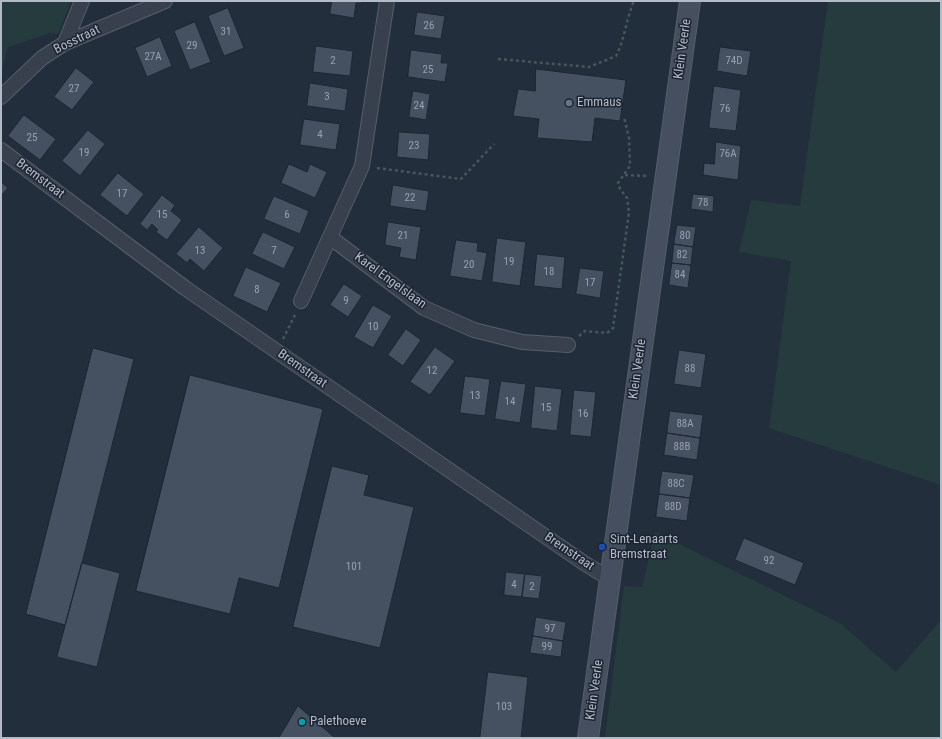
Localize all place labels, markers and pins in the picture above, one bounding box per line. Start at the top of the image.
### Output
place label: Emmaus [577,95,621,111]
marker: Emmaus [564,98,574,108]
place label: Sint-Lenaarts Bremstraat [610,532,678,563]
marker: Sint-Lenaarts Bremstraat [597,542,607,552]
place label: Palethoeve [310,714,367,730]
marker: Palethoeve [297,717,307,727]

